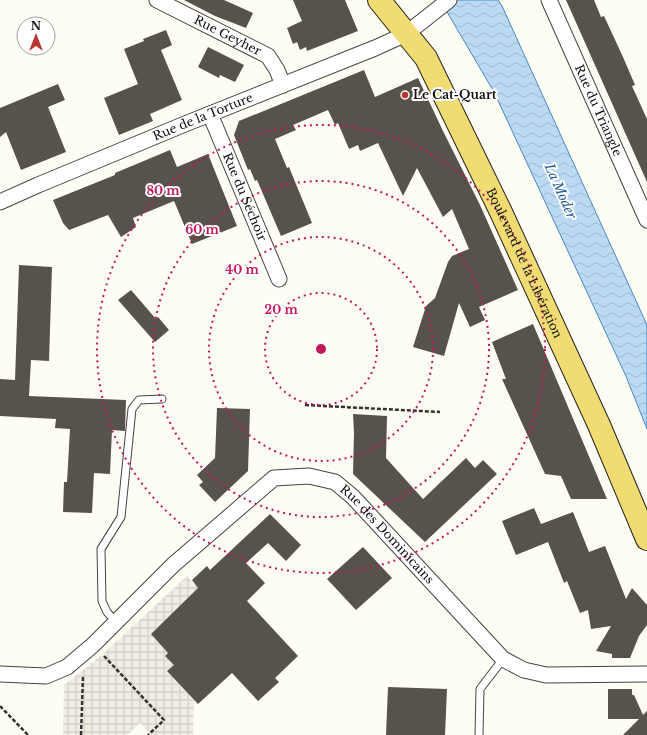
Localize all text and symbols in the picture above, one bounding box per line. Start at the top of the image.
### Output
street label: Rue Geyher [192,12,264,59]
north arrow [16,16,56,56]
text: N [31,19,42,33]
street label: Rue du Triangle [572,62,626,159]
place label: Le Cat-Quart [413,87,497,102]
street label: Rue de la Torture [150,90,255,144]
marker: Le Cat-Quart [400,90,410,100]
street label: Rue du Séchoir [220,150,270,244]
water label: La Moder [540,160,581,223]
text: 80 m [146,183,180,198]
street label: Boulevard de la Libération [483,185,566,340]
text: 60 m [185,222,220,237]
text: 40 m [225,262,259,277]
text: 20 m [264,302,298,317]
centre of rings [314,342,328,356]
street label: Rue des Dominicains [337,481,437,587]

